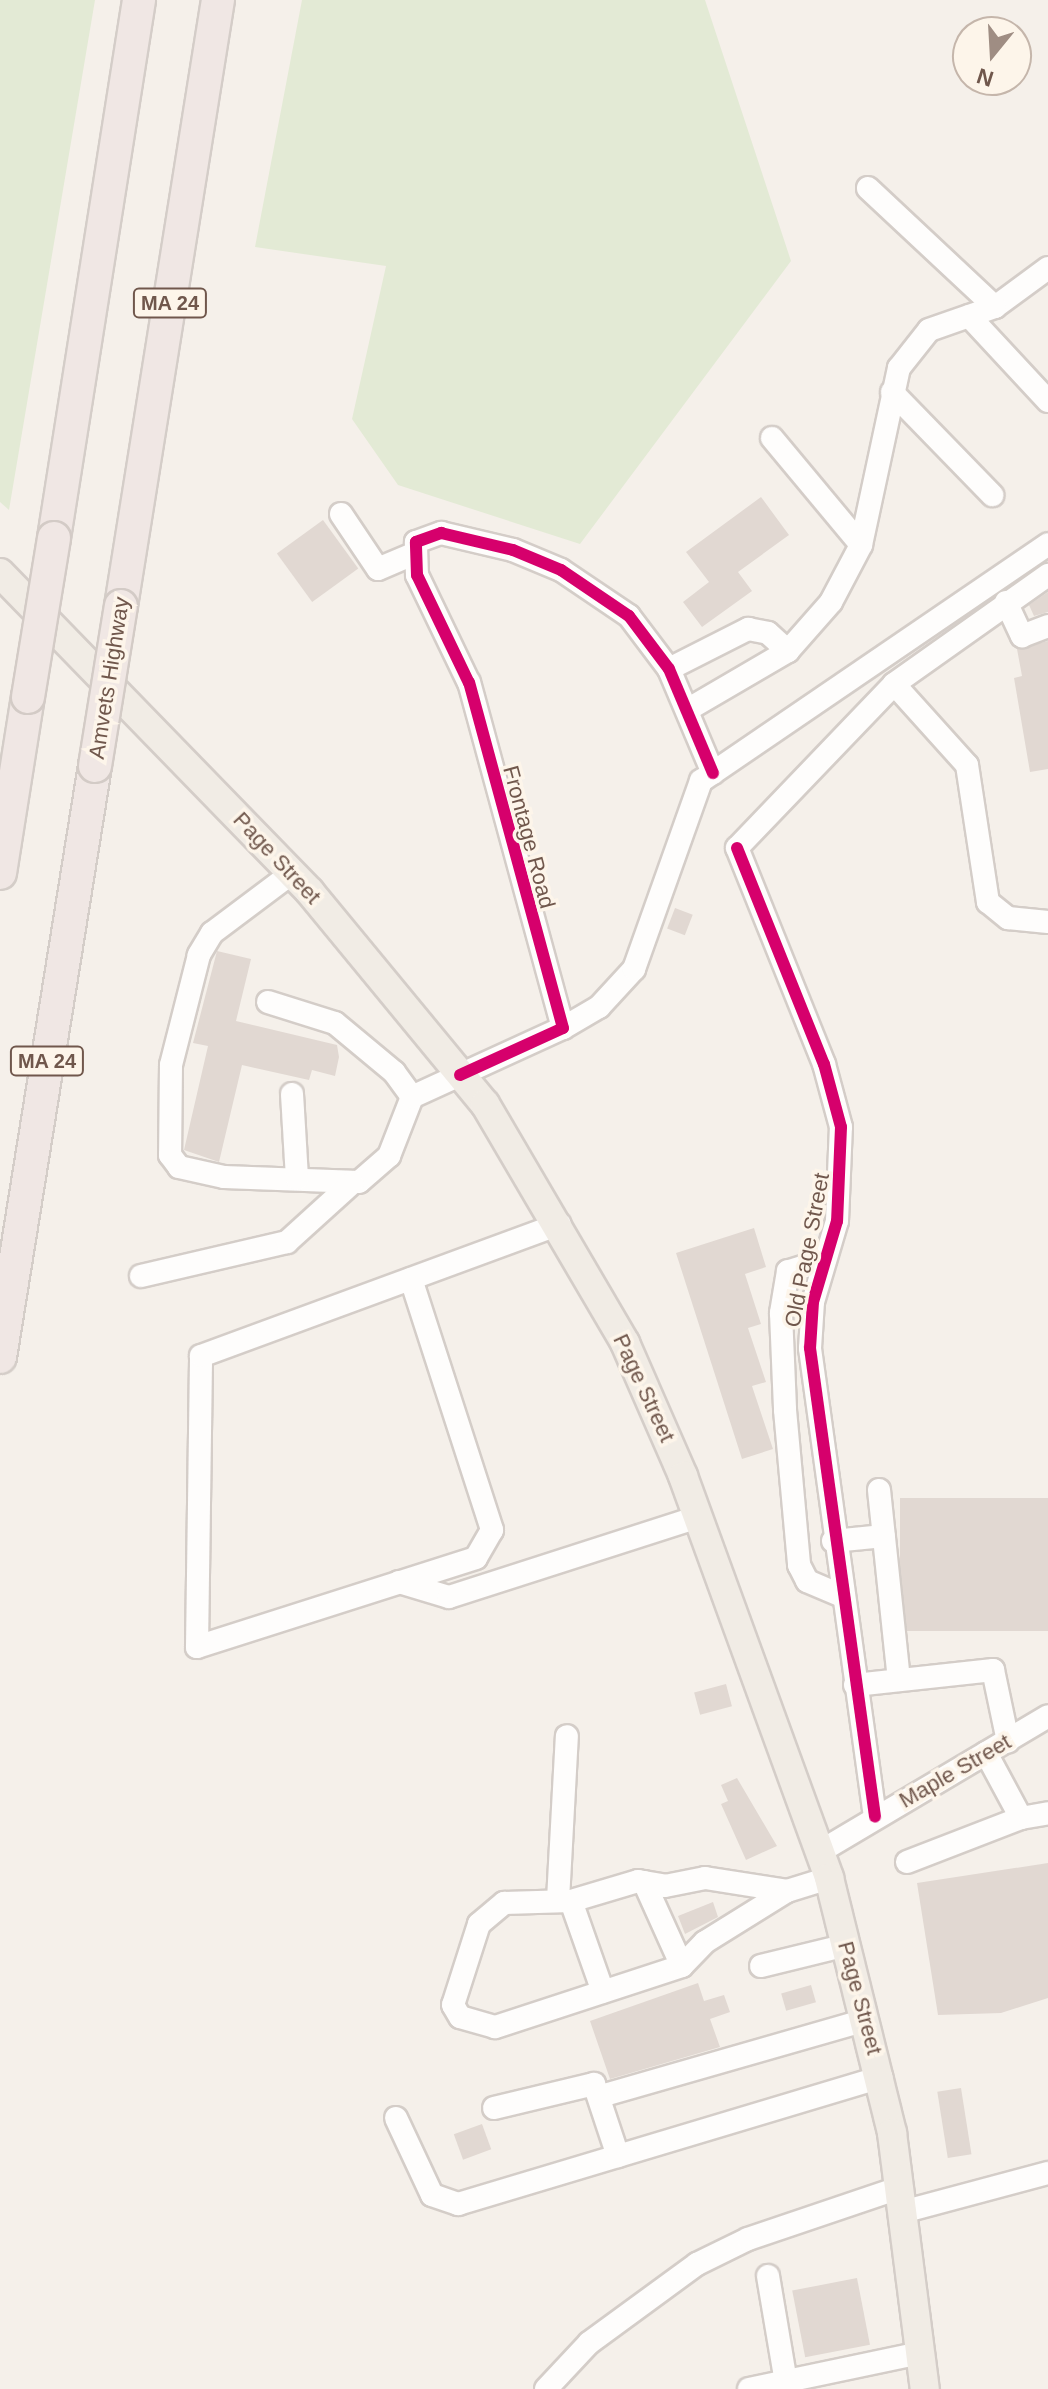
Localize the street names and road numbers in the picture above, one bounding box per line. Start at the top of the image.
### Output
road number: MA 24 [132,287,208,319]
street label: Amvets Highway [83,595,135,761]
street label: Frontage Road [497,763,561,911]
street label: Page Street [228,807,326,909]
road number: MA 24 [9,1045,85,1077]
street label: Old Page Street [779,1171,835,1329]
street label: Page Street [607,1330,681,1446]
street label: Maple Street [894,1728,1016,1814]
street label: Page Street [832,1938,888,2058]

